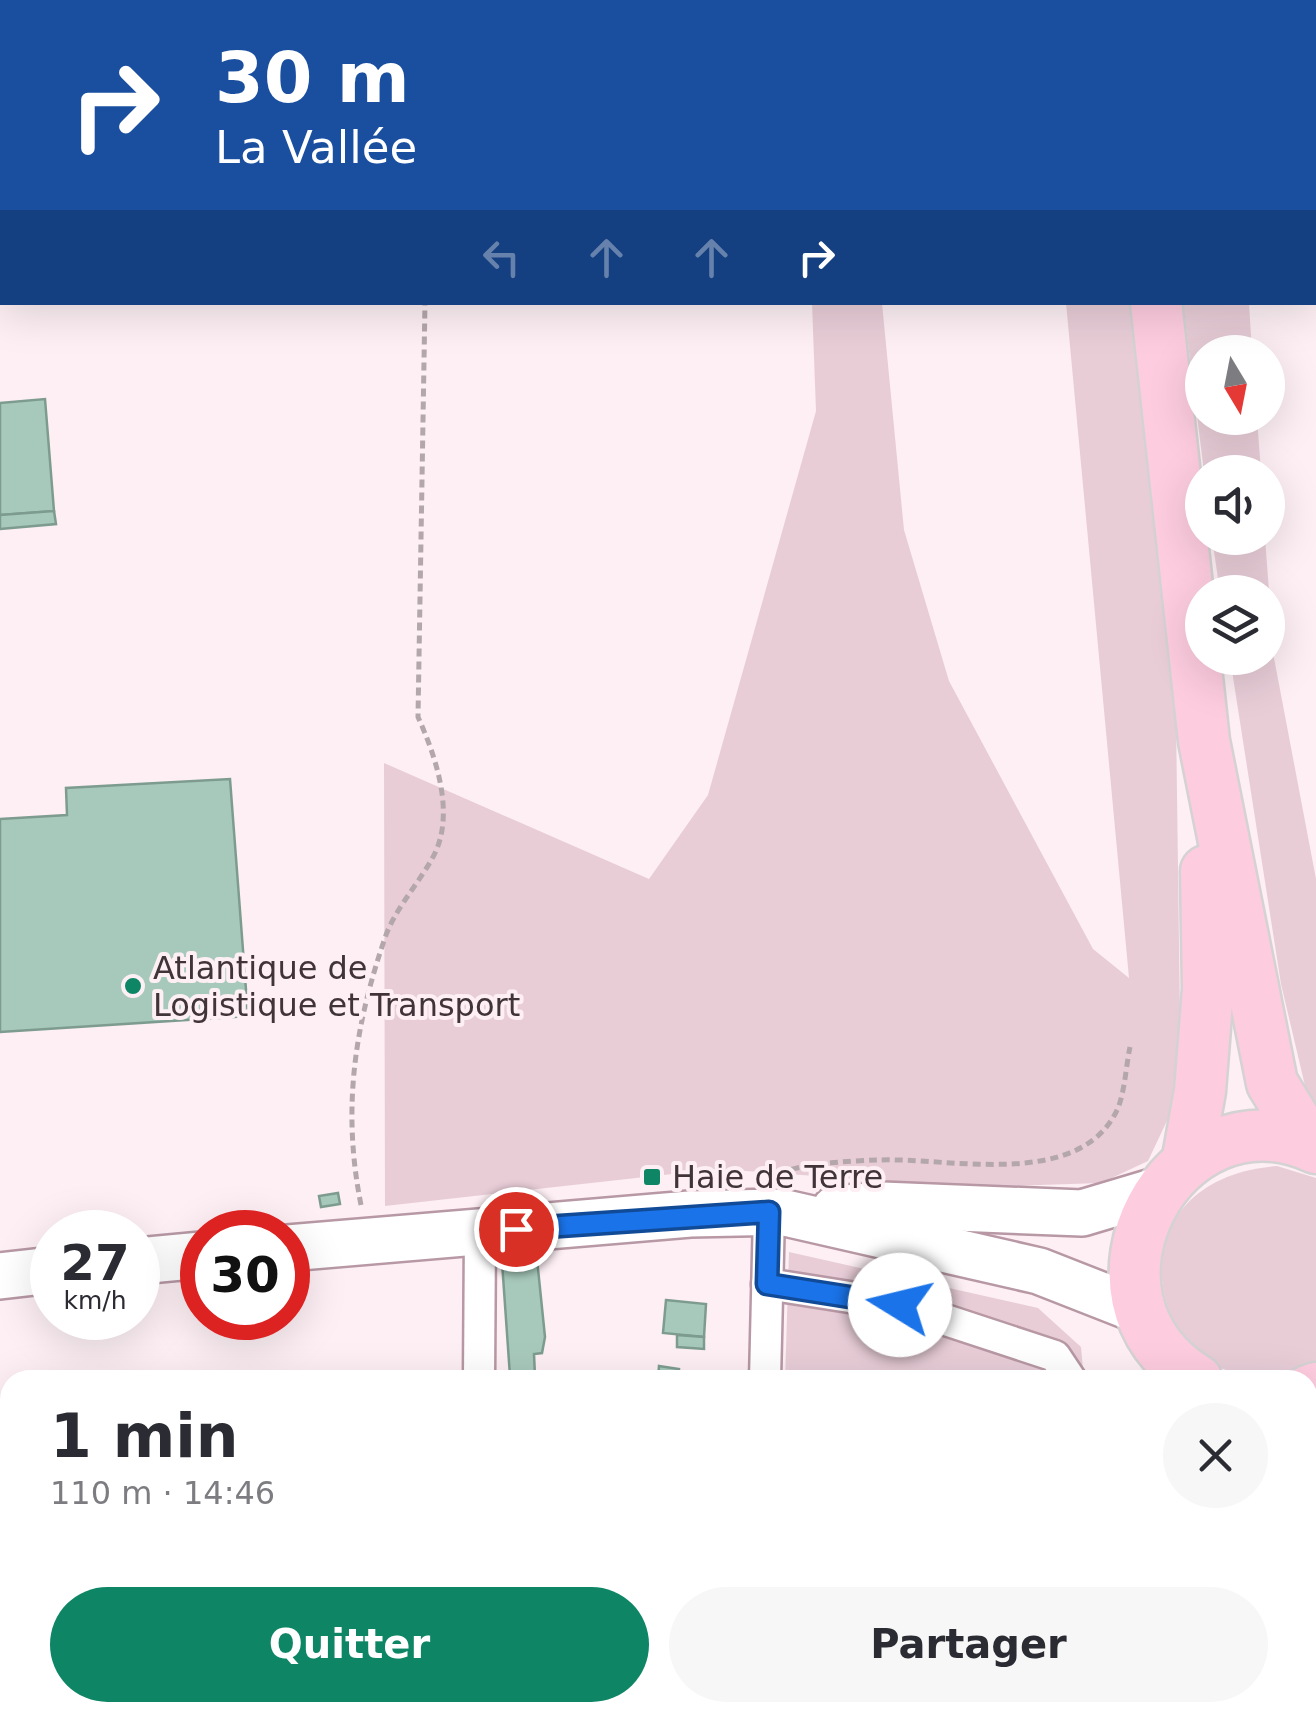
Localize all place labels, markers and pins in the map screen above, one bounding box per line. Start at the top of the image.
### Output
place label: Atlantique de Logistique et Transport [153,949,520,1024]
marker: Atlantique de Logistique et Transport [122,975,144,997]
place label: Haie de Terre [672,1158,883,1196]
marker: Haie de Terre [641,1166,663,1188]
pin [474,1187,559,1272]

